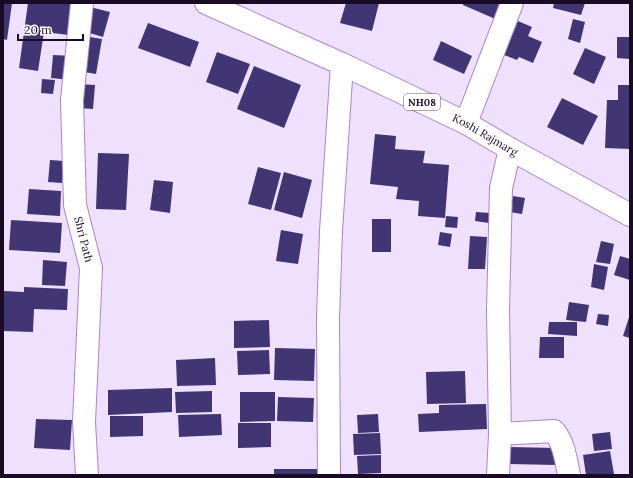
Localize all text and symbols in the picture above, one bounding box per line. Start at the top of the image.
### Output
scale bar [18,16,83,42]
text: 20 m [24,22,52,37]
road number: NH08 [404,94,440,110]
street label: Koshi Rajmarg [450,111,521,160]
street label: Shri Path [71,215,96,264]

